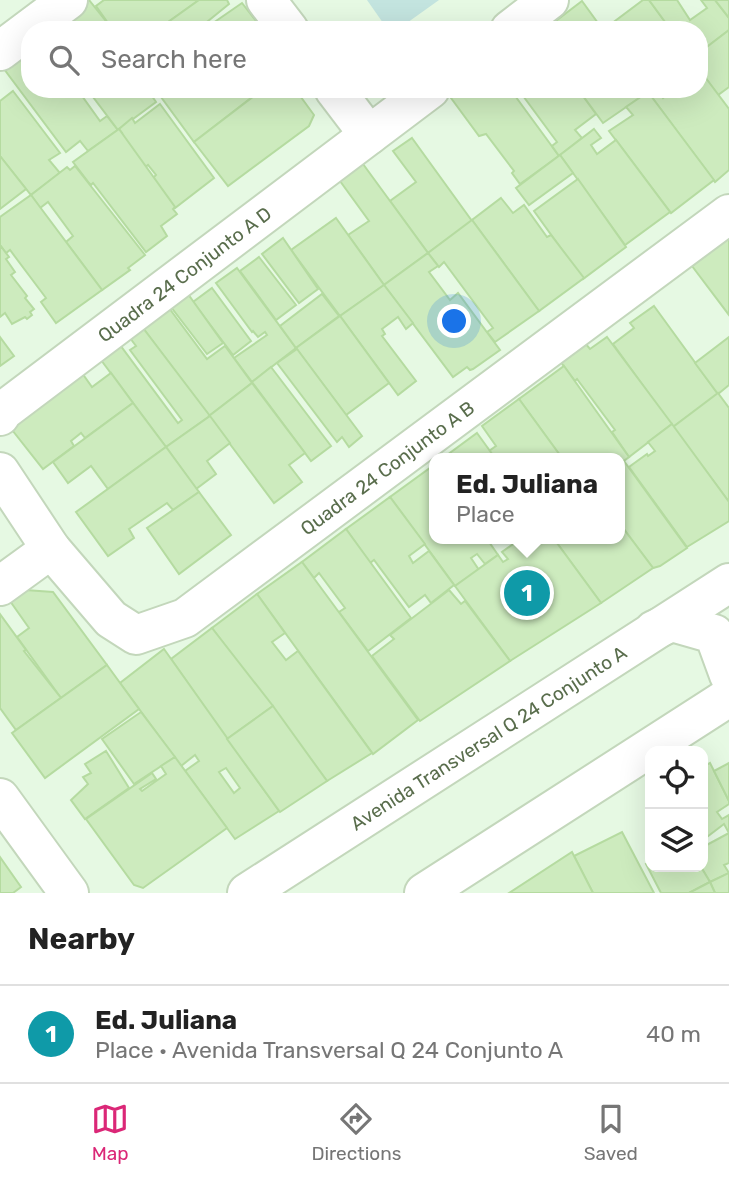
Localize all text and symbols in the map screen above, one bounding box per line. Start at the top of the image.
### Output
search box [21,21,708,98]
icon: search [45,41,83,79]
text: Search here [101,44,247,75]
street label: Quadra 24 Conjunto A D [94,202,276,347]
your location [437,304,471,338]
street label: Quadra 24 Conjunto A B [296,396,479,540]
popup [429,453,625,544]
text: Ed. Juliana [456,469,598,500]
text: Place [456,500,515,528]
pin: 1 [504,567,550,619]
street label: Avenida Transversal Q 24 Conjunto A [346,641,631,835]
map controls [645,746,708,872]
button: locate [645,746,708,809]
button: layers [645,809,708,872]
text: Nearby [28,921,135,957]
text: Ed. Juliana [95,1005,237,1036]
text: 1 [45,1020,57,1048]
text: 40 m [646,1020,701,1048]
text: Place · Avenida Transversal Q 24 Conjunto A [95,1036,563,1064]
tab: Map [91,1100,129,1165]
tab: Directions [311,1100,401,1165]
tab: Saved [584,1100,638,1165]

